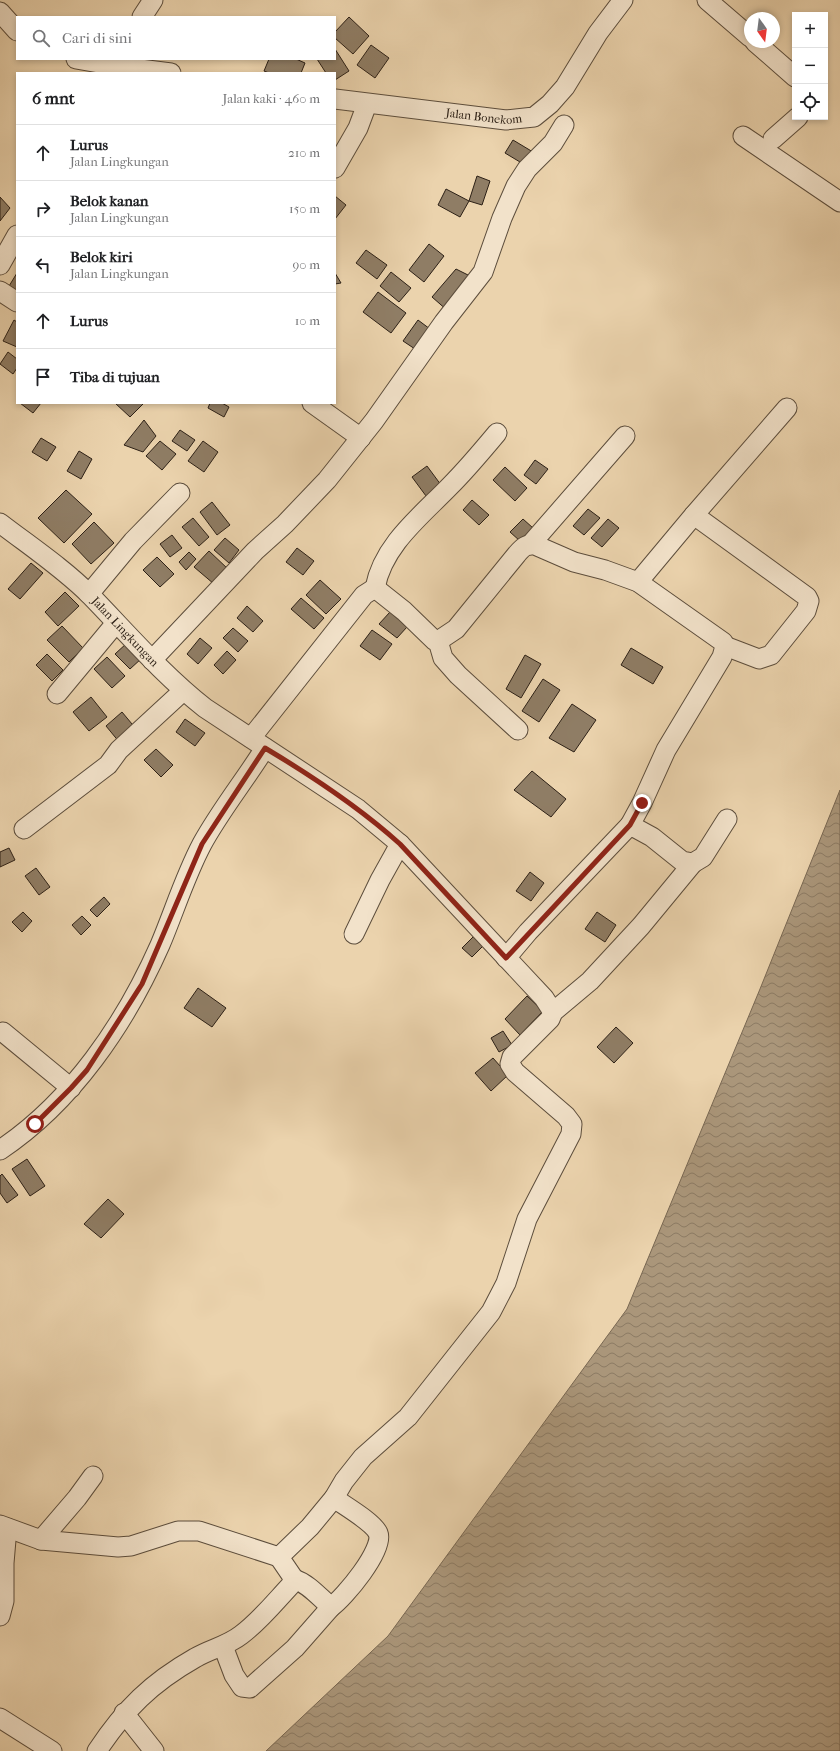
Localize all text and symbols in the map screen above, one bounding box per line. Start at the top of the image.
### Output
north arrow [744,12,780,48]
map controls [792,12,828,120]
button: + [792,12,828,48]
search box [16,16,336,60]
icon: search [30,27,52,49]
text: Cari di sini [62,29,132,47]
button: − [792,48,828,84]
button: locate [792,84,828,120]
text: 6 mnt [32,88,75,108]
text: Jalan kaki · 460 m [223,91,320,106]
street label: Jalan Bonekom [444,106,523,127]
text: Lurus [70,136,108,154]
icon: ahead [32,142,54,164]
text: 210 m [288,145,320,160]
text: Jalan Lingkungan [70,154,169,169]
text: Belok kanan [70,192,149,210]
icon: right [32,198,54,220]
text: 150 m [289,201,320,216]
text: Jalan Lingkungan [70,210,169,225]
text: Belok kiri [70,248,133,266]
icon: left [32,254,54,276]
text: 90 m [292,257,320,272]
text: Jalan Lingkungan [70,266,169,281]
icon: ahead [32,310,54,332]
text: Lurus [70,312,108,330]
text: 10 m [295,313,320,328]
icon: arrive [32,366,54,388]
text: Tiba di tujuan [70,368,160,386]
street label: Jalan Lingkungan [88,593,162,669]
route end [633,794,651,812]
route start [26,1115,44,1133]

